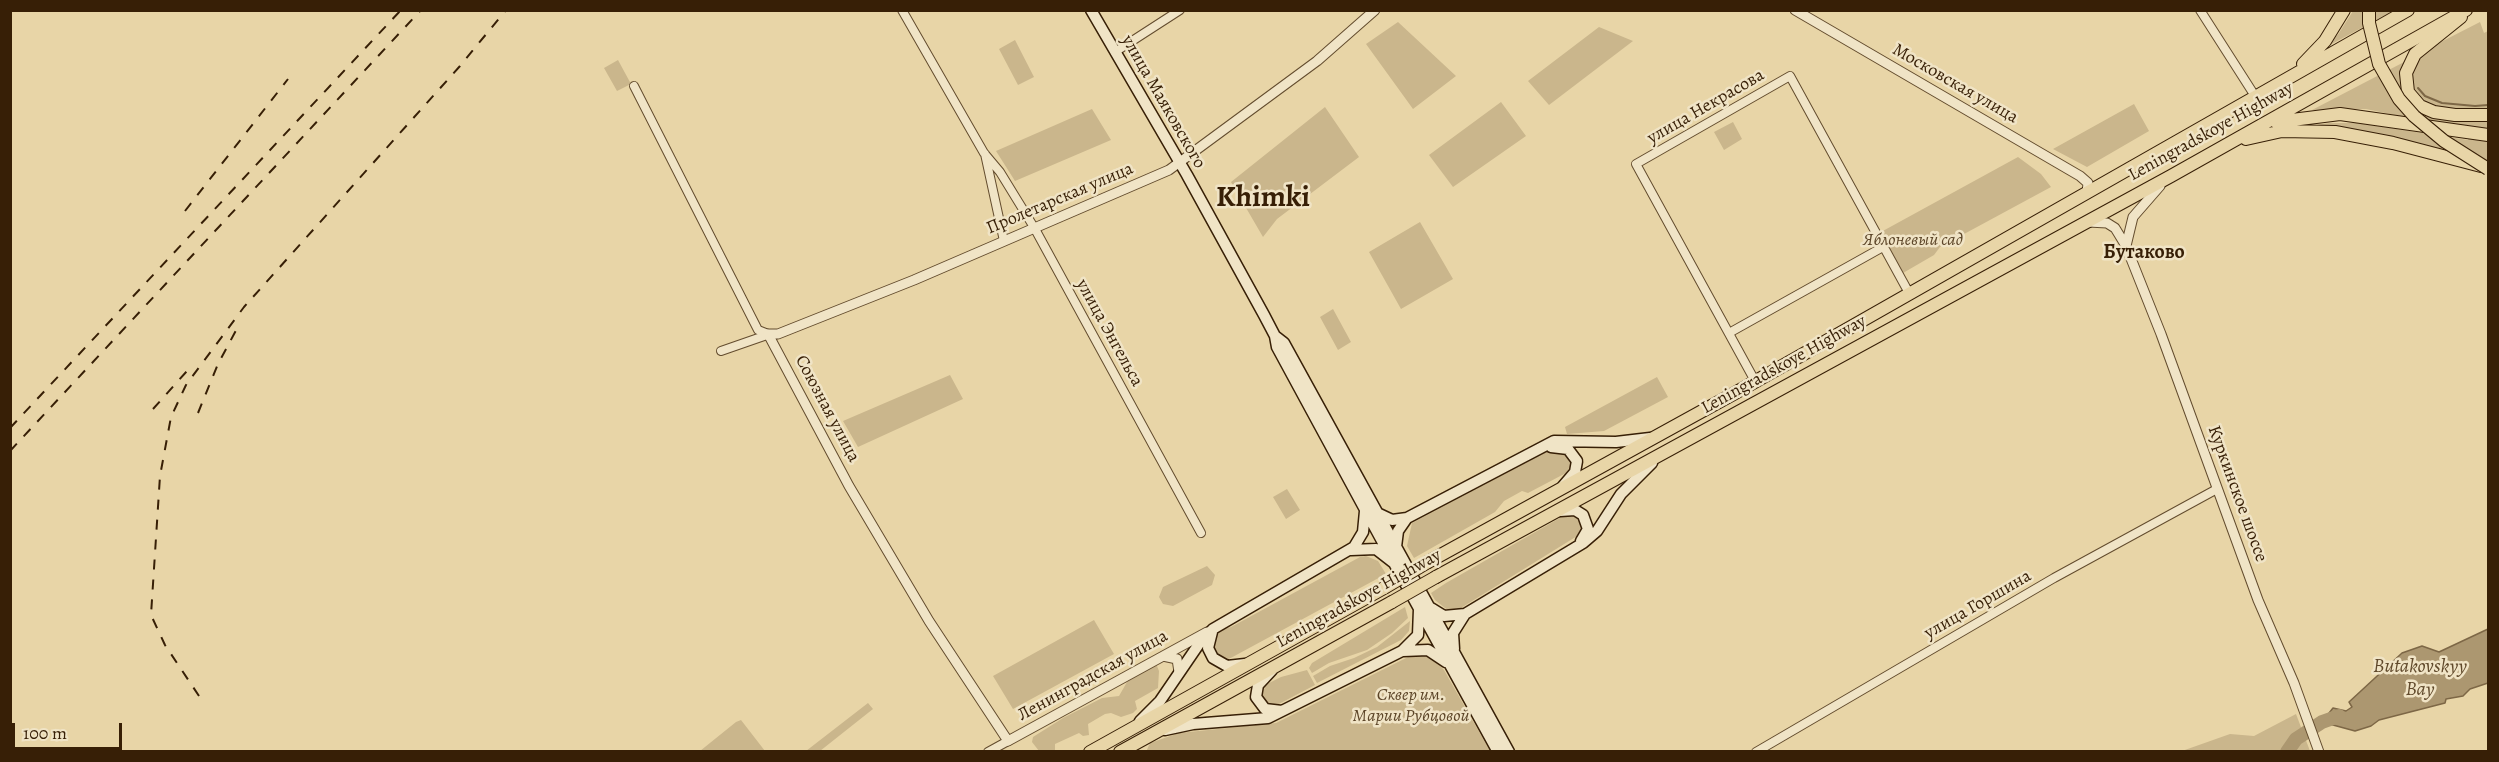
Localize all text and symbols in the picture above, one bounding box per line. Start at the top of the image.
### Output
street label: улица Маяковского [1116,31,1210,173]
street label: Московская улица [1888,39,2022,129]
street label: улица Некрасова [1644,65,1768,149]
street label: Leningradskoye Highway [2125,78,2297,186]
street label: Пролетарская улица [983,158,1137,240]
district label: Khimki [1216,181,1310,217]
park label: Яблоневый сад [1863,230,1963,252]
district label: Бутаково [2103,241,2185,265]
street label: улица Энгельса [1071,275,1147,391]
street label: Leningradskoye Highway [1698,311,1870,419]
street label: Союзная улица [790,352,864,466]
street label: Куркинское шоссе [2202,423,2272,565]
street label: Leningradskoye Highway [1273,545,1445,653]
street label: улица Горшина [1921,566,2035,644]
street label: Ленинградская улица [1014,626,1172,726]
water label: Butakovskyy Bay [2373,655,2467,702]
park label: Сквер им. Марии Рубцовой [1353,685,1469,728]
scale bar [15,711,124,749]
text: 100 m [23,721,67,745]

